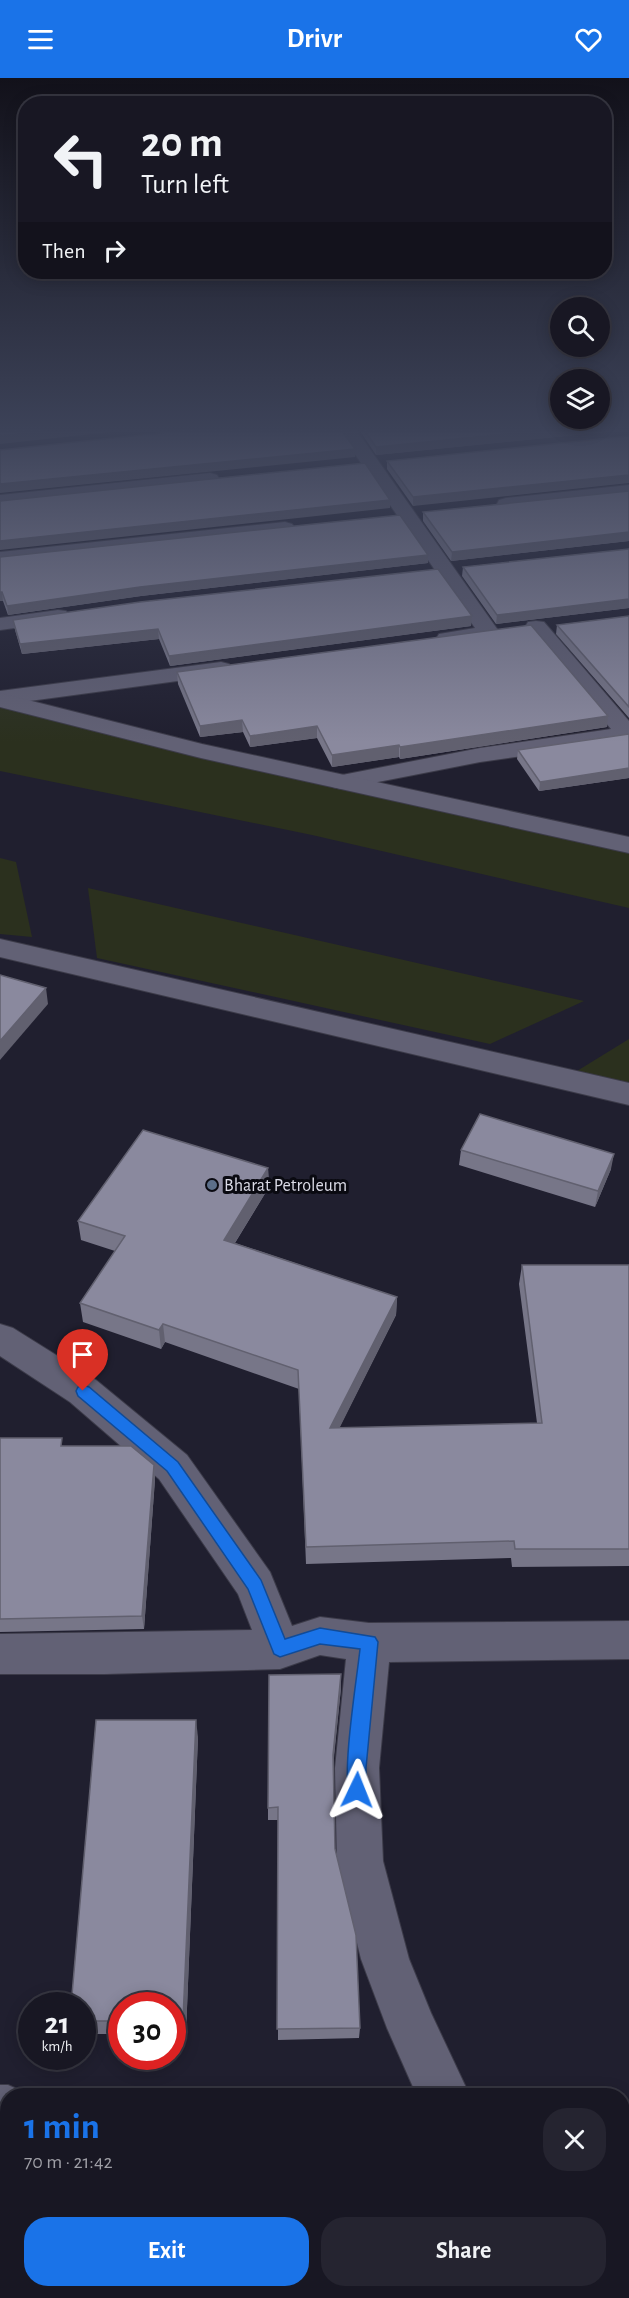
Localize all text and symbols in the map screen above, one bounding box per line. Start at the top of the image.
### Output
icon: menu [24,23,57,56]
icon: heart [572,23,605,56]
text: Drivr [287,25,342,52]
icon: left [42,120,120,198]
text: 20 m [141,122,223,164]
text: Turn left [141,171,229,198]
icon: right [98,234,131,267]
text: Then [42,240,86,262]
map controls [550,297,610,429]
button: search [550,297,610,357]
button: layers [550,369,610,429]
place label: Bharat Petroleum [224,1177,347,1195]
marker: Bharat Petroleum [205,1178,219,1192]
pin [57,1329,108,1391]
icon: arrive [66,1338,99,1371]
position arrow [325,1758,389,1822]
speed limit sign: 30 [108,1992,186,2070]
text: 21 [45,2009,69,2039]
text: km/h [42,2039,72,2054]
button: close [543,2108,606,2171]
text: 1 min [24,2109,100,2145]
text: 70 m · 21:42 [24,2152,113,2172]
button: Exit [24,2217,309,2286]
button: Share [321,2217,606,2286]

